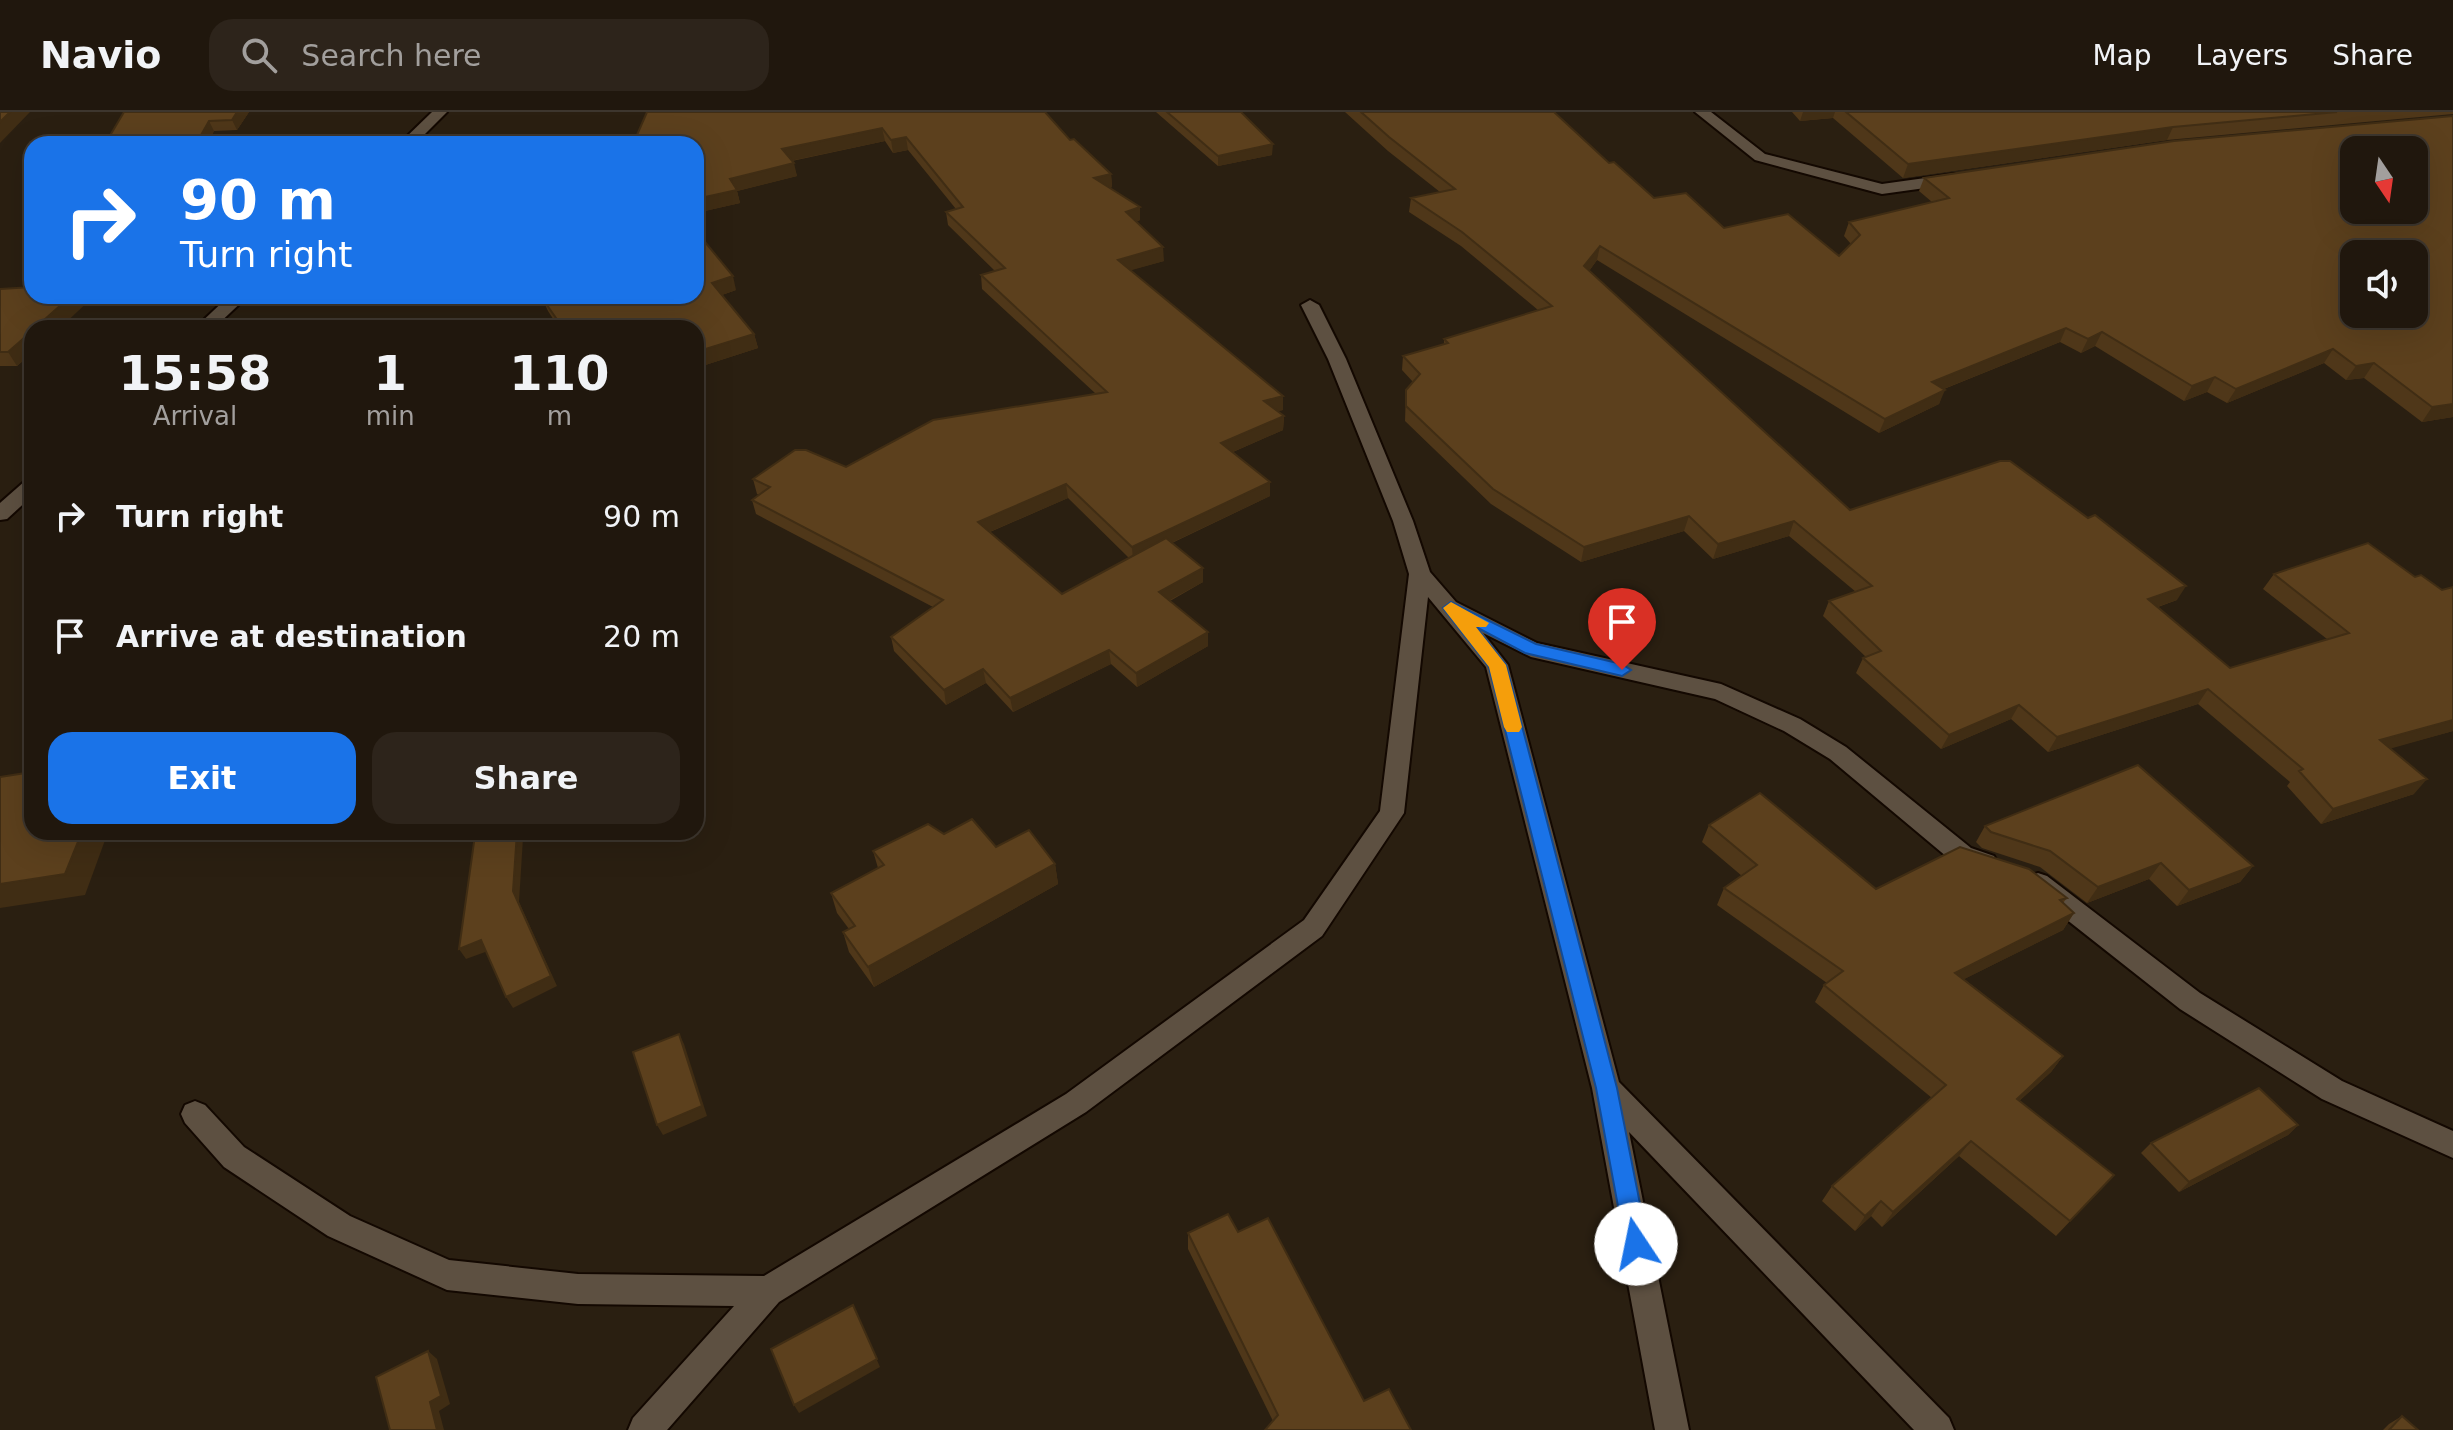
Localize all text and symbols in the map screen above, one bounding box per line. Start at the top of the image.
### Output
search box [209,19,769,91]
text: Navio [40,33,161,77]
icon: search [237,33,281,77]
text: Search here [301,38,482,73]
text: Map [2092,39,2152,72]
text: Layers [2196,39,2288,72]
text: Share [2332,39,2413,72]
north arrow [2340,136,2428,224]
map controls [2340,136,2428,328]
text: 90 m [180,167,336,232]
icon: right [48,168,152,272]
text: Turn right [180,234,352,275]
button: sound [2340,240,2428,328]
text: 15:58 [118,345,271,401]
text: 1 [374,345,407,401]
text: 110 [509,345,609,401]
text: Arrival [153,401,237,431]
text: min [366,401,415,431]
text: m [547,401,572,431]
icon: right [48,494,92,538]
text: Turn right [116,499,283,534]
text: 90 m [603,499,680,534]
pin [1588,588,1656,670]
icon: arrive [1600,600,1644,644]
icon: arrive [48,614,92,658]
text: Arrive at destination [116,619,467,654]
text: 20 m [603,619,680,654]
button: Exit [48,732,356,824]
button: Share [372,732,680,824]
position arrow [1594,1202,1678,1286]

